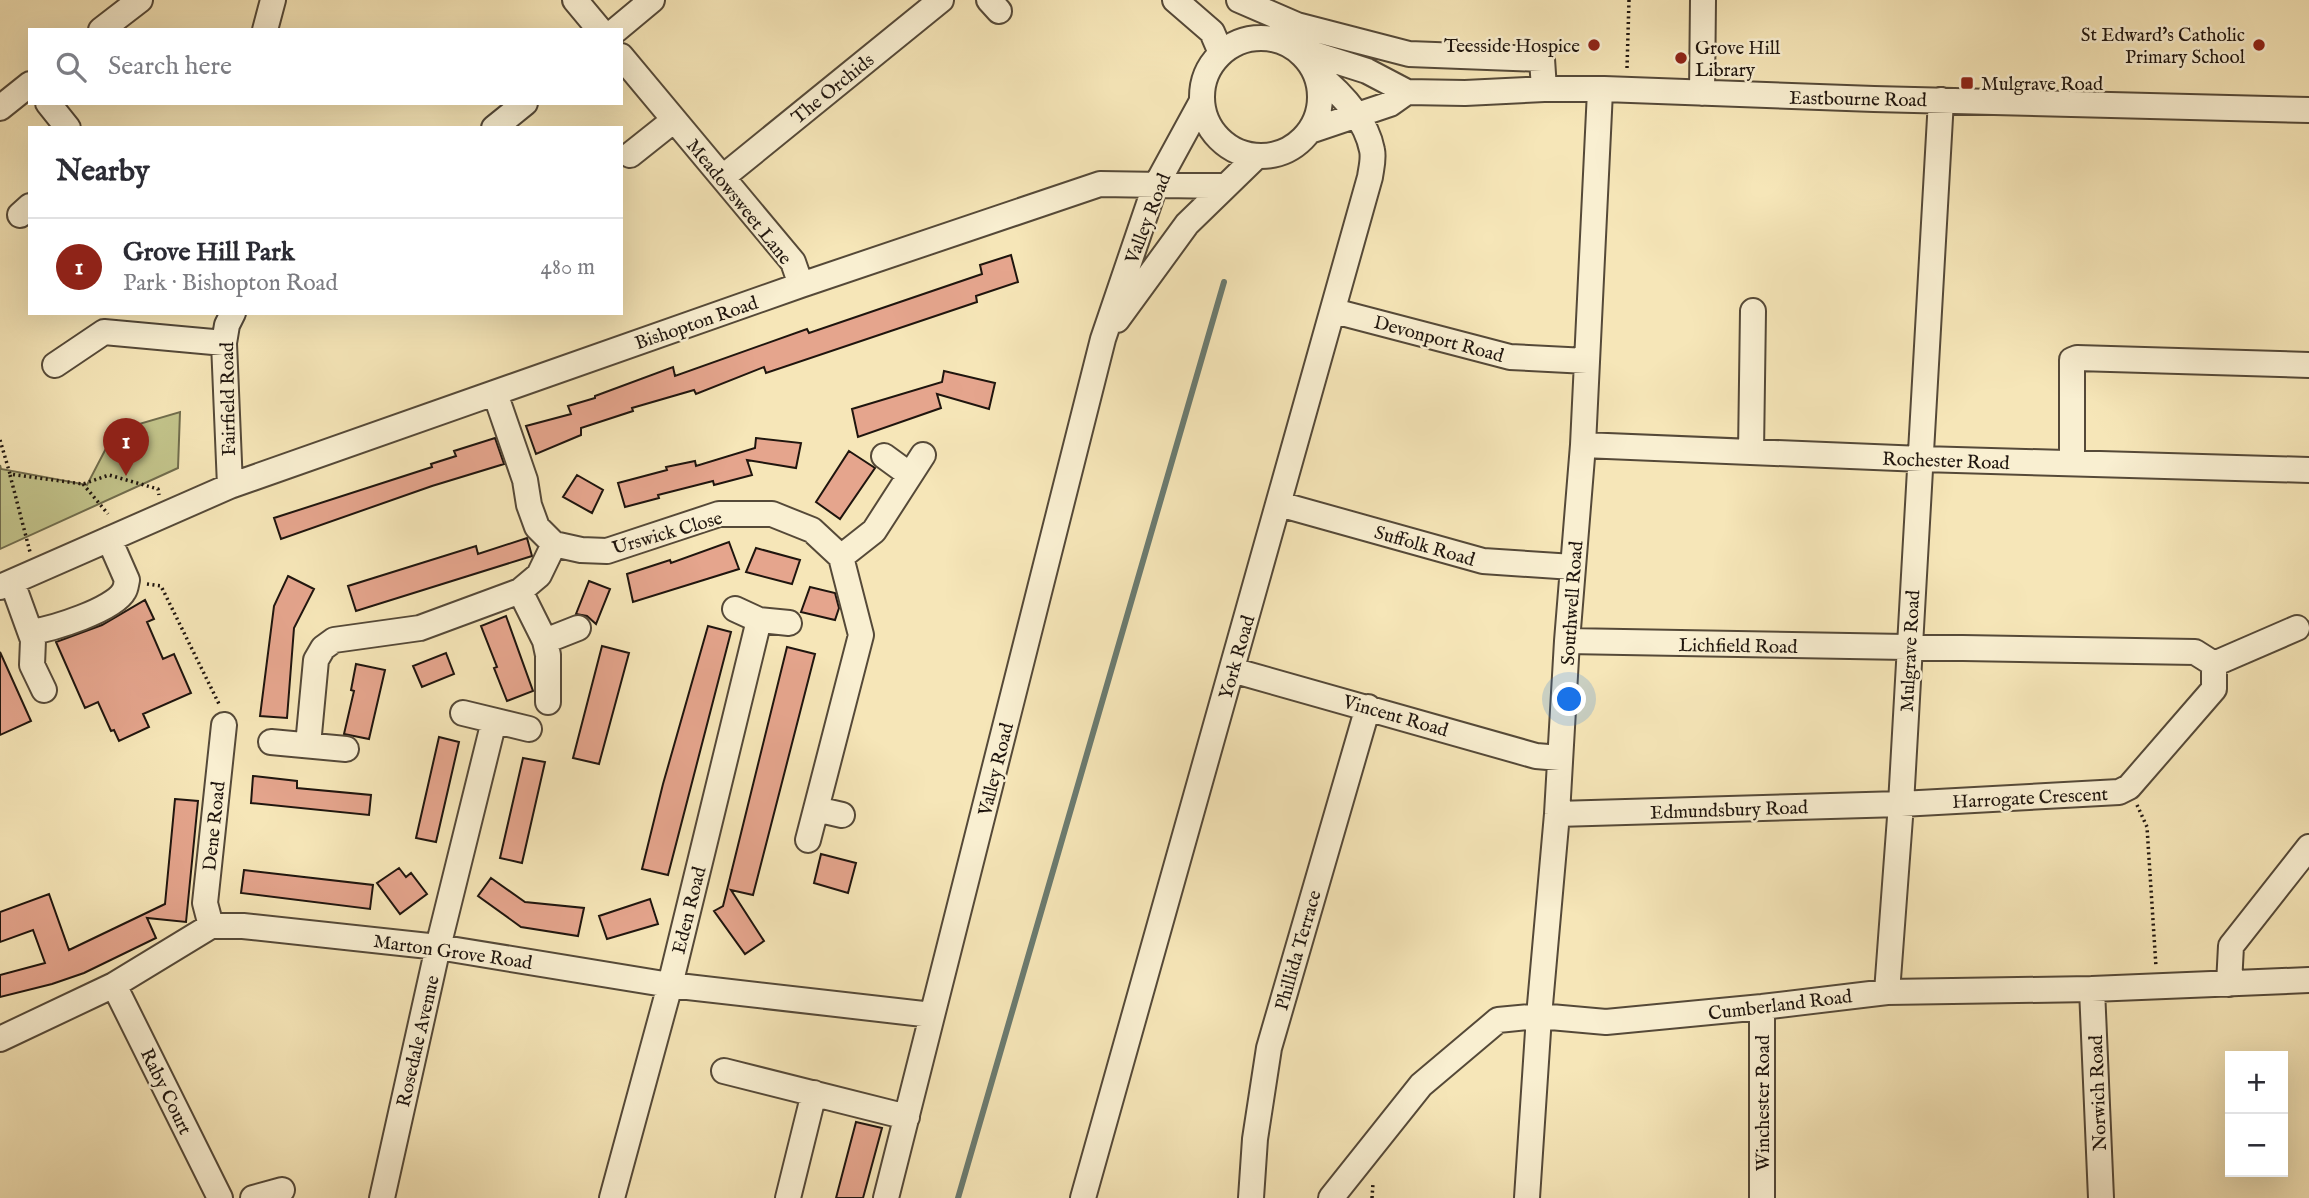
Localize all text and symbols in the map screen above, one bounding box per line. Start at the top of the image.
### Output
place label: St Edward's Catholic Primary School [2081,24,2246,70]
search box [28,28,623,105]
place label: Teesside Hospice [1444,35,1580,59]
marker: Teesside Hospice [1586,37,1602,53]
place label: Grove Hill Library [1695,37,1781,83]
marker: St Edward's Catholic Primary School [2251,37,2267,53]
icon: search [52,48,90,86]
street label: The Orchids [787,49,880,130]
text: Search here [108,50,232,83]
marker: Grove Hill Library [1673,50,1689,66]
place label: Mulgrave Road [1981,73,2104,97]
marker: Mulgrave Road [1959,75,1975,91]
street label: Eastbourne Road [1789,87,1928,113]
street label: Meadowsweet Lane [680,134,797,270]
text: Nearby [56,153,149,191]
street label: Valley Road [1120,169,1177,268]
text: Grove Hill Park [123,236,295,269]
text: 1 [75,253,83,282]
text: 480 m [541,253,595,282]
text: Park · Bishopton Road [123,269,338,298]
street label: Bishopton Road [632,291,762,356]
street label: Devonport Road [1371,311,1507,369]
street label: Fairfield Road [216,341,242,456]
pin: 1 [103,418,149,476]
street label: Rochester Road [1882,448,2011,476]
street label: Urswick Close [610,507,726,561]
street label: Suffolk Road [1371,521,1478,573]
street label: Southwell Road [1557,539,1589,666]
street label: Mulgrave Road [1896,589,1926,713]
street label: York Road [1215,612,1262,702]
street label: Lichfield Road [1678,634,1798,660]
your location [1552,682,1586,716]
street label: Vincent Road [1339,690,1452,744]
street label: Valley Road [974,720,1020,819]
street label: Dene Road [198,779,232,872]
street label: Harrogate Crescent [1952,783,2109,815]
street label: Edmundsbury Road [1650,796,1809,826]
street label: Eden Road [668,863,713,957]
street label: Phillida Terrace [1270,887,1328,1013]
street label: Marton Grove Road [372,930,535,976]
street label: Rosedale Avenue [392,973,446,1110]
street label: Cumberland Road [1707,985,1854,1027]
street label: Winchester Road [1752,1034,1776,1171]
street label: Norwich Road [2085,1034,2113,1151]
street label: Raby Court [134,1045,197,1139]
map controls [2225,1051,2288,1177]
button: + [2225,1051,2288,1114]
button: − [2225,1114,2288,1177]

